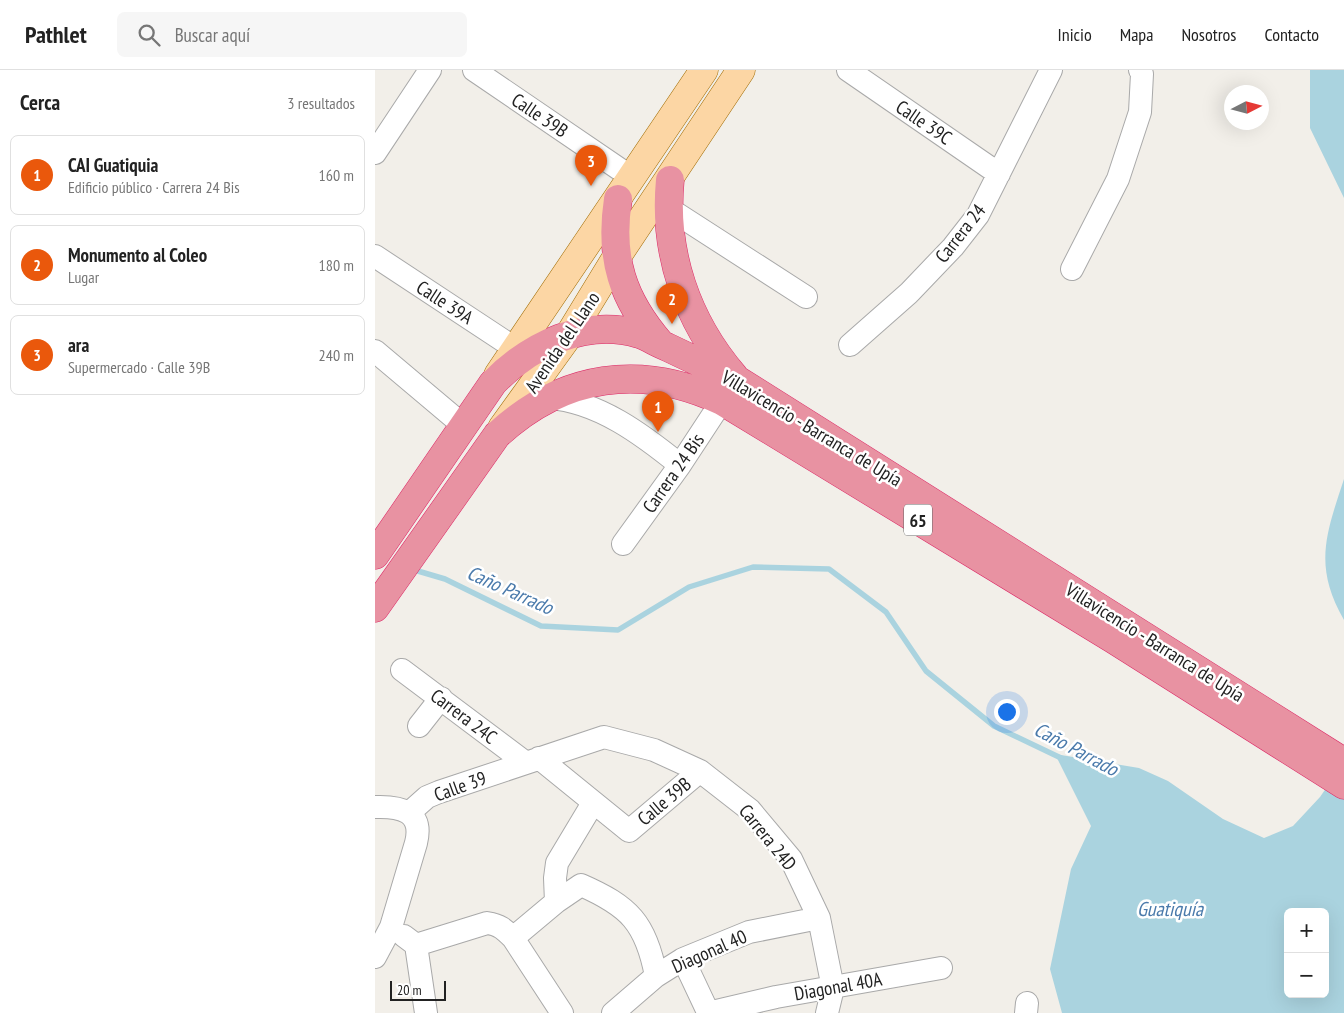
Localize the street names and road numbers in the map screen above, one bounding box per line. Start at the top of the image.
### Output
street label: Calle 39B [507,87,573,143]
street label: Calle 39C [891,95,957,150]
street label: Carrera 24 [930,198,991,267]
street label: Calle 39A [412,275,478,329]
street label: Avenida del Llano [519,287,605,397]
street label: Villavicencio - Barranca de Upía [717,364,906,491]
street label: Carrera 24 Bis [637,429,709,517]
road number: 65 [904,504,932,536]
street label: Villavicencio - Barranca de Upía [1060,577,1249,707]
street label: Carrera 24C [426,683,502,749]
street label: Calle 39 [431,766,489,806]
street label: Calle 39B [632,772,696,830]
street label: Carrera 24D [734,799,802,875]
street label: Diagonal 40 [668,924,750,978]
street label: Diagonal 40A [792,966,884,1006]

